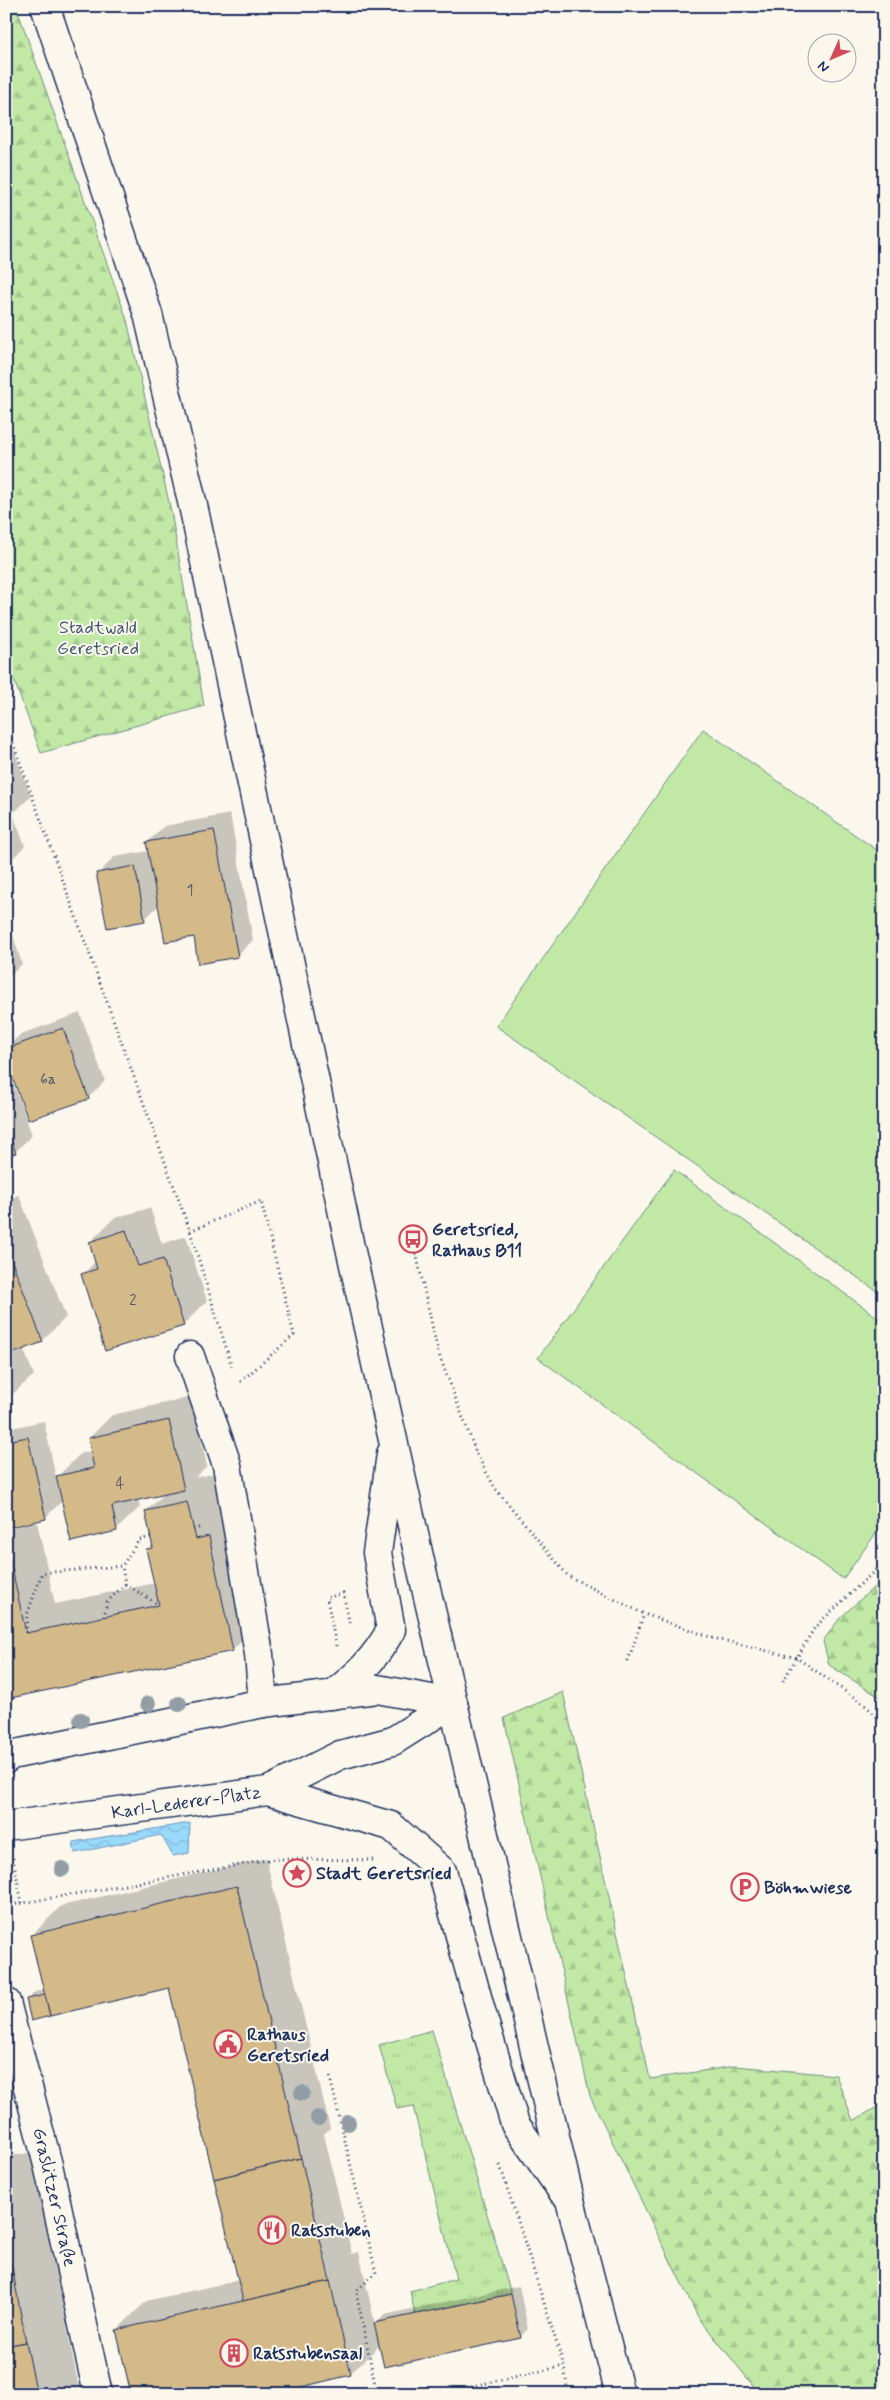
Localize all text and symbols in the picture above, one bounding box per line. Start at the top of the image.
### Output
north arrow [808,32,858,82]
text: N [814,57,833,76]
park label: Stadtwald Geretsried [57,616,139,661]
house number: 1 [187,881,193,901]
house number: 6a [40,1070,56,1090]
place label: Geretsried, Rathaus B11 [432,1218,522,1263]
bus stop icon: Geretsried, Rathaus B11 [398,1224,428,1254]
house number: 2 [129,1291,137,1311]
house number: 4 [116,1474,125,1494]
street label: Karl-Lederer-Platz [110,1781,263,1825]
place icon: Stadt Geretsried [282,1858,312,1888]
place label: Stadt Geretsried [316,1862,452,1886]
parking icon: Böhmwiese [730,1872,760,1902]
place label: Böhmwiese [764,1876,853,1900]
place label: Rathaus Geretsried [247,2023,329,2068]
public building icon: Rathaus Geretsried [213,2029,243,2059]
street label: Graslitzer Straße [26,2125,82,2269]
restaurant icon: Ratsstuben [257,2215,287,2245]
place label: Ratsstuben [291,2219,370,2243]
building icon: Ratsstubensaal [219,2338,249,2368]
place label: Ratsstubensaal [253,2342,363,2366]

